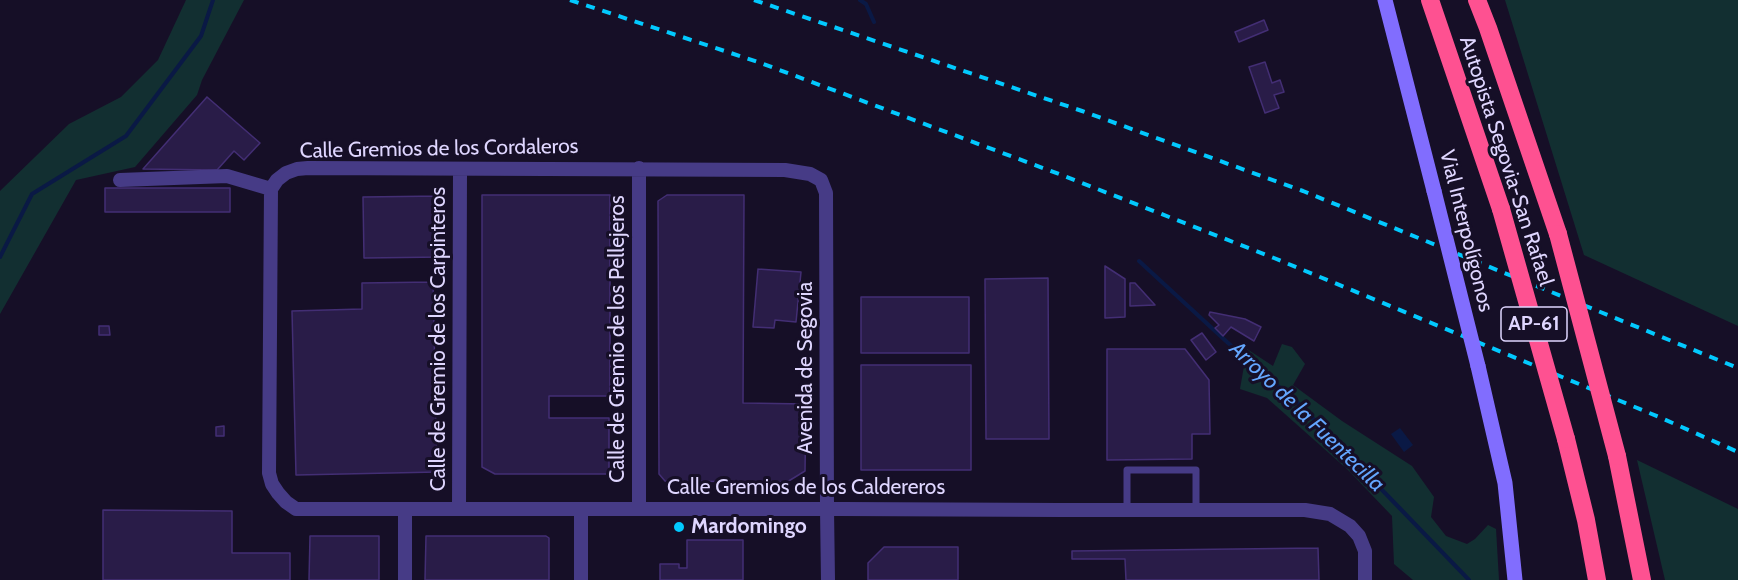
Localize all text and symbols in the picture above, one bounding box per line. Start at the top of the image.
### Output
street label: Autopista Segovia-San Rafael [1454,33,1558,289]
street label: Calle Gremios de los Cordaleros [299,134,579,164]
street label: Vial Interpolígonos [1434,148,1498,314]
street label: Calle de Gremio de los Carpinteros [426,187,452,491]
street label: Calle de Gremio de los Pellejeros [605,195,631,483]
street label: Avenida de Segovia [793,282,819,454]
road number: AP-61 [1501,307,1567,341]
water label: Arroyo de la Fuentecilla [1224,336,1390,498]
street label: Calle Gremios de los Caldereros [667,475,945,501]
place label: Mardomingo [691,514,807,540]
marker: Mardomingo [672,520,686,534]

